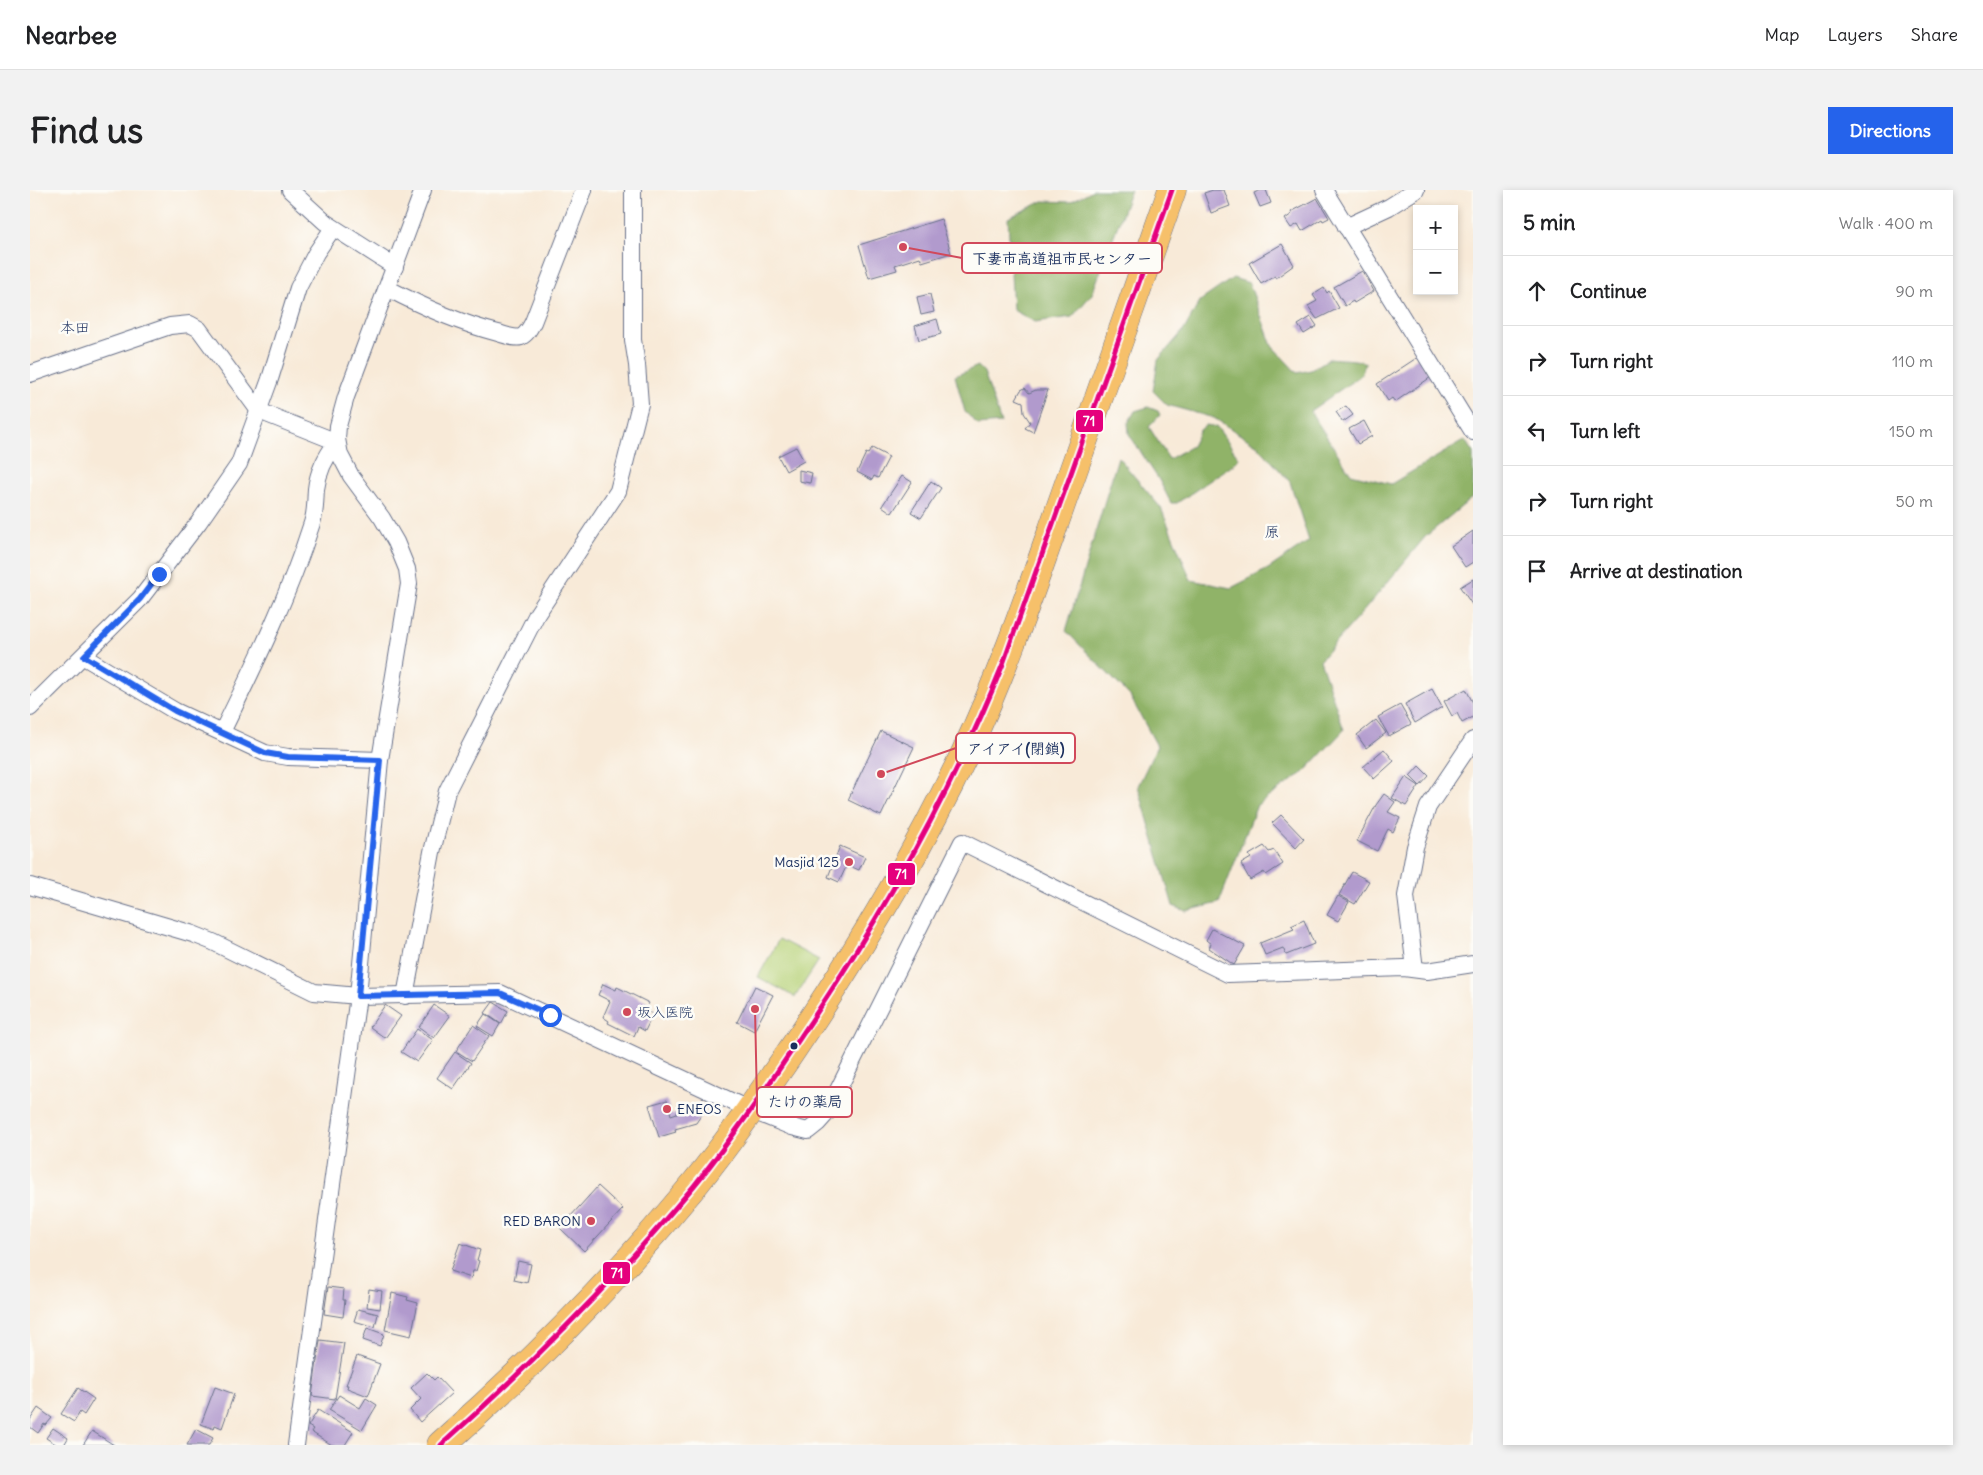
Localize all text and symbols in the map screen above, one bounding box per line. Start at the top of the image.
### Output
text: Nearbee [25,20,117,50]
text: Map [1764,23,1799,46]
text: Layers [1827,23,1883,46]
text: Share [1911,23,1958,46]
button: Directions [1828,107,1953,154]
text: Find us [30,108,143,152]
map controls [1413,205,1458,295]
button: + [1413,205,1458,250]
text: 5 min [1523,209,1575,236]
text: Walk · 400 m [1839,213,1933,233]
callout: 下妻市高道祖市民センター [962,243,1162,273]
text: 下妻市高道祖市民センター [972,249,1152,268]
button: − [1413,250,1458,295]
icon: ahead [1523,277,1551,305]
text: Continue [1570,279,1647,303]
text: 90 m [1895,281,1933,301]
district label: 本田 [60,318,90,337]
icon: right [1523,347,1551,375]
text: Turn right [1570,349,1653,373]
text: 110 m [1892,351,1933,371]
line badge: 71 [1075,409,1104,433]
text: 71 [1083,412,1095,430]
icon: left [1523,417,1551,445]
text: Turn left [1570,419,1640,443]
text: 150 m [1889,421,1933,441]
icon: right [1523,487,1551,515]
text: Turn right [1570,489,1653,513]
text: 50 m [1895,491,1933,511]
district label: 原 [1264,522,1280,541]
icon: arrive [1523,557,1551,585]
text: Arrive at destination [1570,559,1743,583]
route end [148,563,171,586]
callout: アイアイ(閉鎖) [956,733,1075,763]
text: アイアイ(閉鎖) [967,739,1065,759]
place label: Masjid 125 [774,853,839,871]
marker: Masjid 125 [843,856,855,868]
line badge: 71 [887,862,916,886]
text: 71 [895,865,907,883]
place label: 坂入医院 [637,1003,693,1021]
route start [539,1004,562,1027]
marker: 坂入医院 [621,1006,633,1018]
unlabelled marker [789,1041,799,1051]
callout: たけの薬局 [757,1087,852,1117]
text: たけの薬局 [767,1092,843,1111]
place label: ENEOS [677,1100,722,1118]
marker: ENEOS [661,1103,673,1115]
place label: RED BARON [503,1212,581,1230]
marker: RED BARON [585,1215,597,1227]
line badge: 71 [602,1261,631,1285]
text: 71 [611,1264,623,1282]

